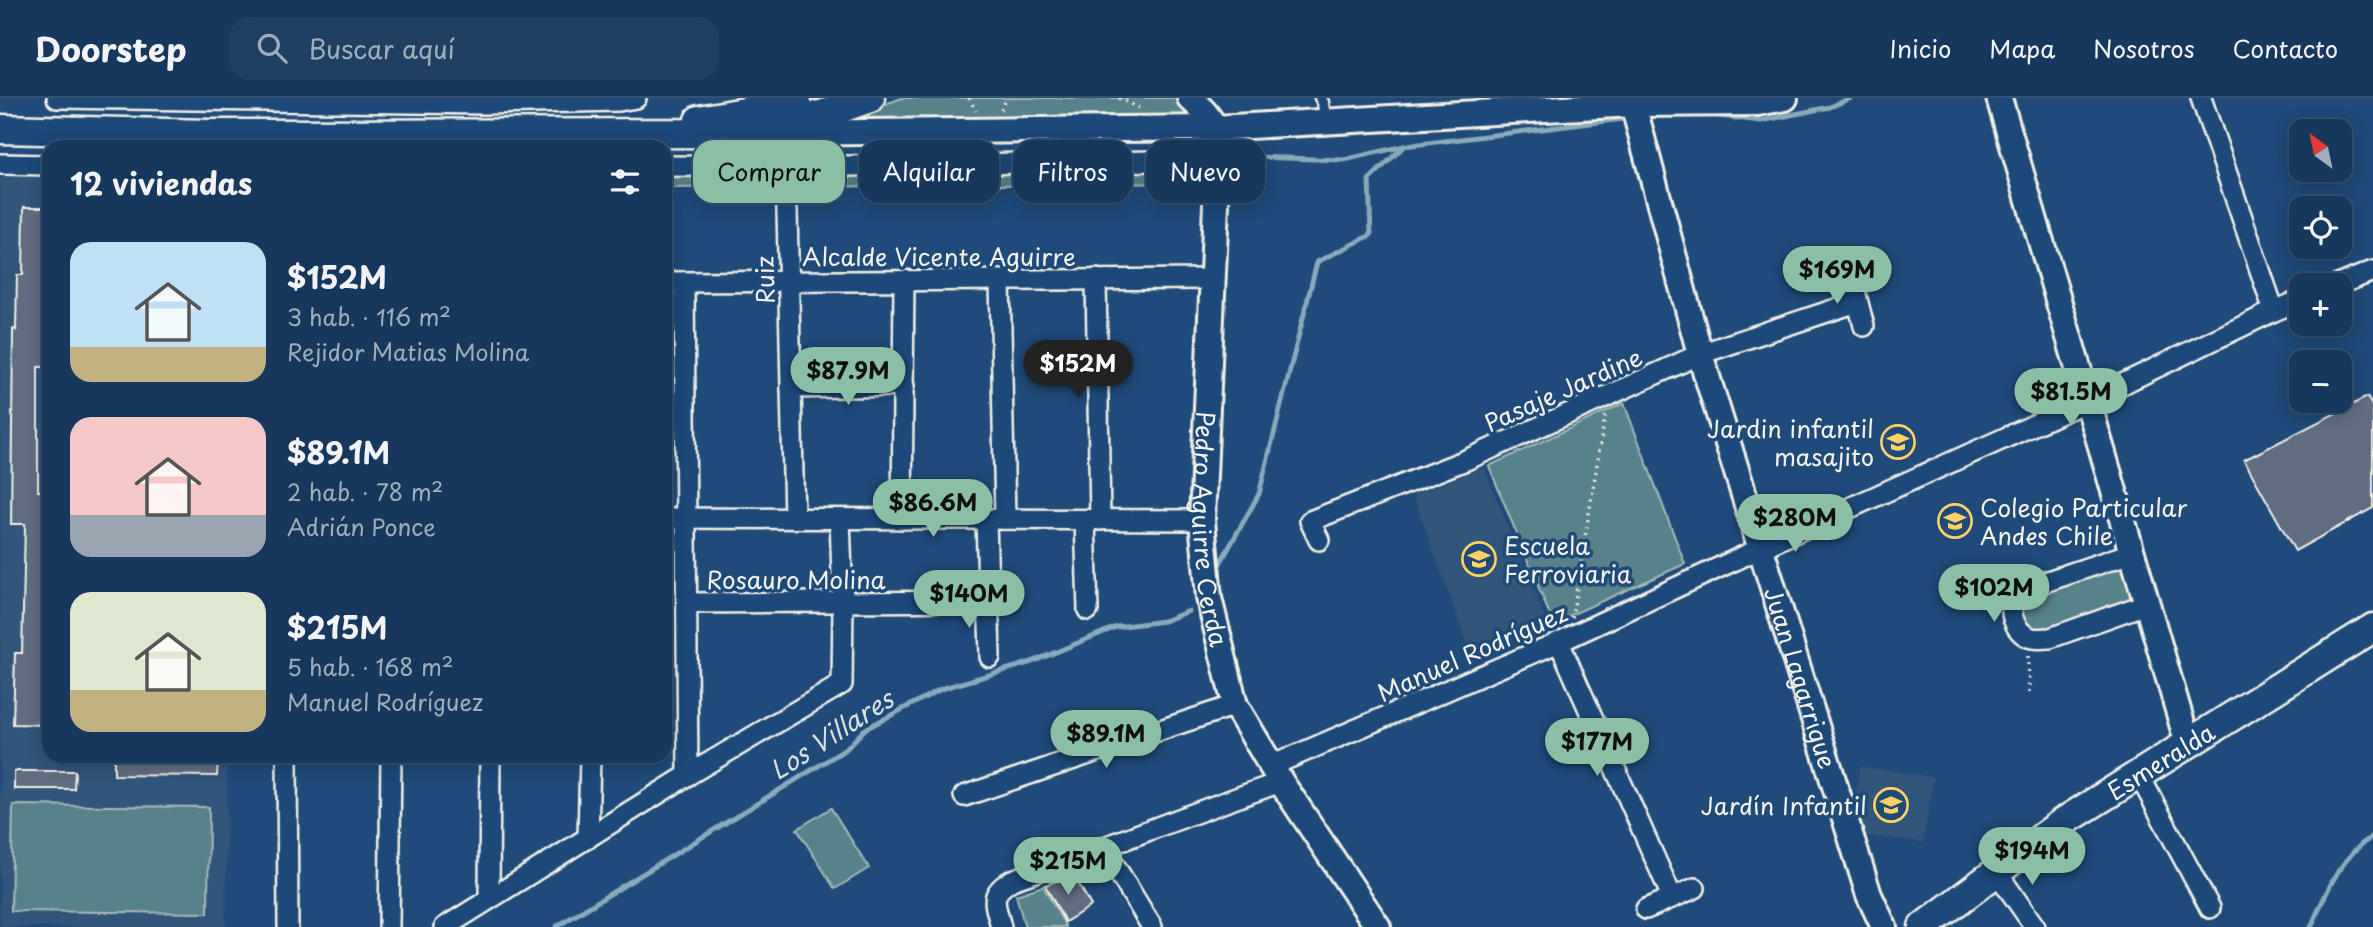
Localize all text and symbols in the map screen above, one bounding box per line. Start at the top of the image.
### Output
search box [229,17,719,80]
text: Doorstep [35,23,187,73]
icon: search [253,29,291,67]
text: Buscar aquí [309,29,455,68]
text: Inicio [1890,30,1951,66]
text: Mapa [1989,30,2055,66]
text: Nosotros [2093,30,2195,66]
text: Contacto [2233,30,2338,66]
north arrow [2289,119,2352,182]
map controls [2289,119,2352,413]
chip: Comprar [693,140,845,203]
chip: Alquilar [859,140,999,203]
chip: Filtros [1013,140,1132,203]
chip: Nuevo [1146,140,1265,203]
text: 12 viviendas [70,160,252,205]
icon: filters [606,163,644,201]
button: locate [2289,196,2352,259]
street label: Alcalde Vicente Aguirre [802,238,1076,274]
pin: $169M [1788,246,1886,306]
text: $169M [1799,251,1875,286]
text: $152M [287,254,387,299]
street label: Ruiz [746,256,782,304]
icon: home [126,270,210,354]
button: + [2289,273,2352,336]
text: 3 hab. · 116 m² [287,299,451,334]
text: Rejidor Matias Molina [287,334,529,369]
street label: Pasaje Jardine [1478,338,1648,440]
pin: $152M [1029,341,1127,400]
text: $152M [1040,345,1116,380]
pin: $87.9M [791,348,905,407]
button: − [2289,350,2352,413]
text: $87.9M [807,352,889,387]
pin: $81.5M [2014,368,2128,428]
text: $81.5M [2030,373,2112,408]
place label: Jardin infantil masajito [1707,410,1874,474]
street label: Pedro Aguirre Cerda [1184,411,1238,650]
school or university icon: Jardin infantil masajito [1879,423,1917,461]
text: $89.1M [287,429,390,474]
icon: home [126,445,210,529]
text: 2 hab. · 78 m² [287,474,443,509]
pin: $86.6M [876,480,990,539]
text: $86.6M [889,484,977,519]
place label: Colegio Particular Andes Chile [1980,489,2187,553]
pin: $280M [1746,494,1844,554]
text: $280M [1753,499,1837,534]
school or university icon: Colegio Particular Andes Chile [1936,502,1974,540]
text: Adrián Ponce [287,509,436,544]
place label: Escuela Ferroviaria [1504,527,1632,591]
school or university icon: Escuela Ferroviaria [1460,540,1498,578]
street label: Rosauro Molina [706,561,886,597]
pin: $102M [1945,564,2043,624]
text: $102M [1954,569,2034,604]
pin: $140M [920,570,1018,630]
text: $140M [930,575,1008,610]
street label: Juan Lagarrigue [1756,582,1846,773]
street label: Manuel Rodríguez [1371,594,1573,710]
text: $215M [287,604,388,649]
icon: home [126,620,210,704]
text: 5 hab. · 168 m² [287,649,454,684]
water label: Los Villares [762,678,902,789]
text: Manuel Rodríguez [287,684,483,719]
pin: $89.1M [1049,710,1163,770]
street label: Esmeralda [2100,714,2221,808]
text: $89.1M [1066,715,1146,750]
pin: $177M [1548,718,1646,778]
text: $177M [1561,723,1633,758]
school or university icon: Jardín Infantil [1872,786,1910,824]
place label: Jardín Infantil [1701,787,1867,823]
pin: $194M [1983,828,2081,887]
text: $194M [1994,832,2070,867]
pin: $215M [1019,838,1117,897]
text: $215M [1029,842,1107,877]

